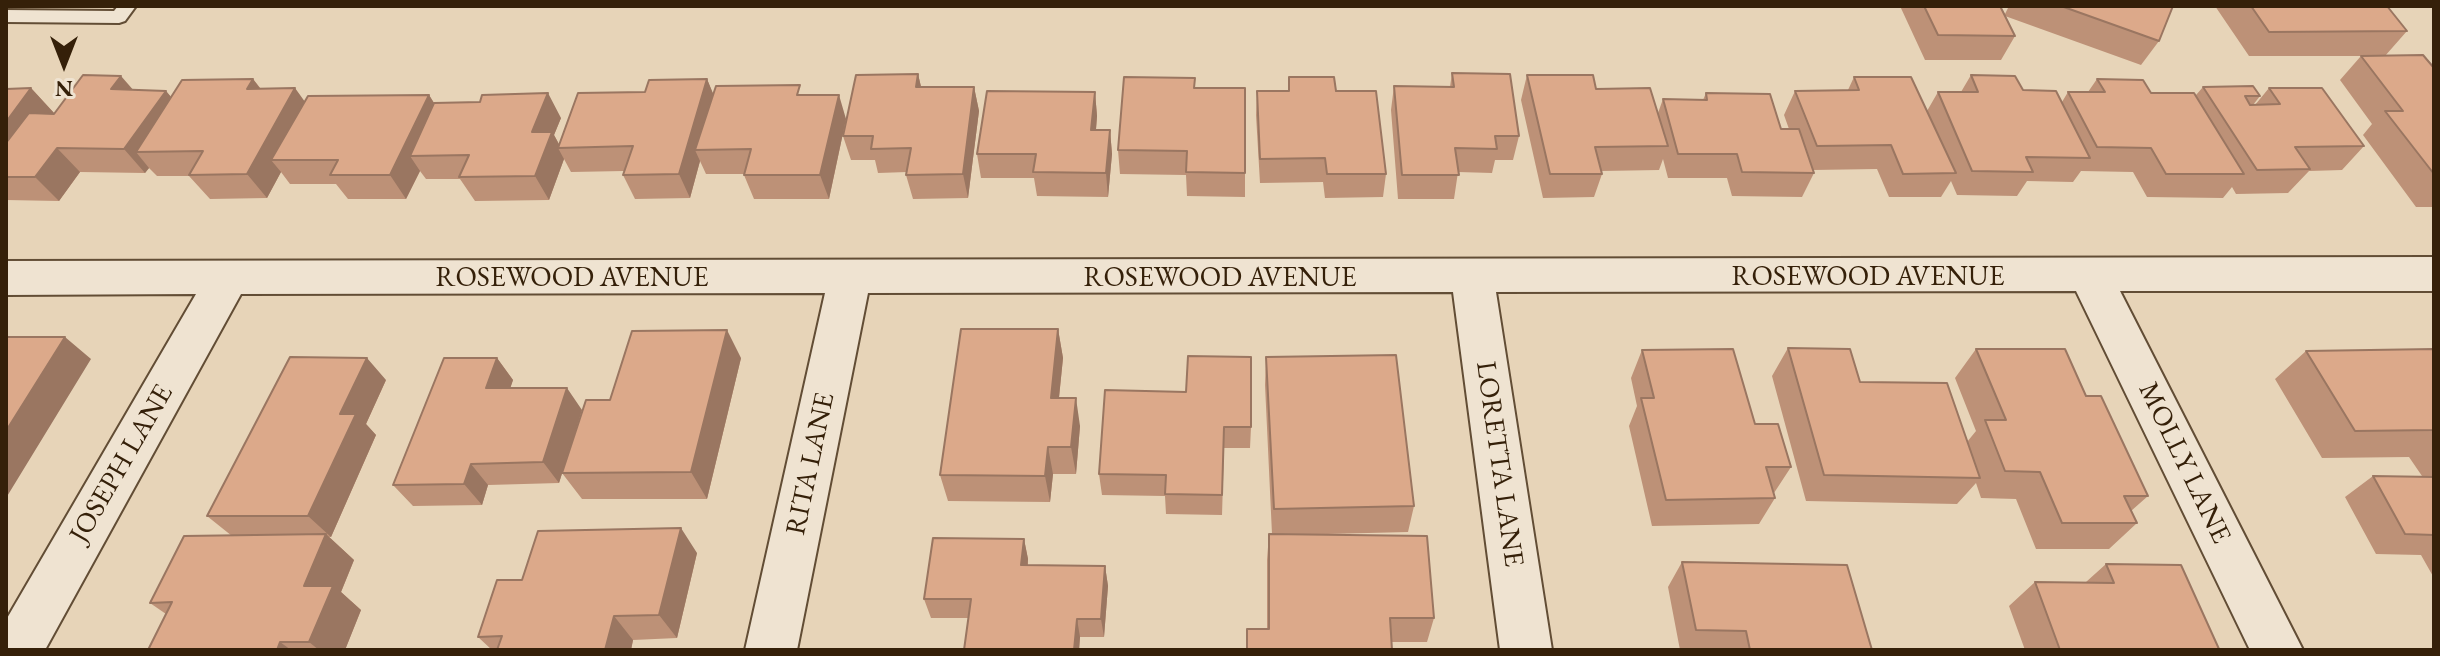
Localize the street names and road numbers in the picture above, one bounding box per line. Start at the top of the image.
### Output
street label: ROSEWOOD AVENUE [1732,260,2004,294]
street label: ROSEWOOD AVENUE [436,261,708,295]
street label: ROSEWOOD AVENUE [1084,261,1356,295]
street label: LORETTA LANE [1468,359,1530,569]
street label: MOLLY LANE [2131,377,2237,549]
street label: JOSEPH LANE [63,379,181,549]
street label: RITA LANE [780,390,842,538]

